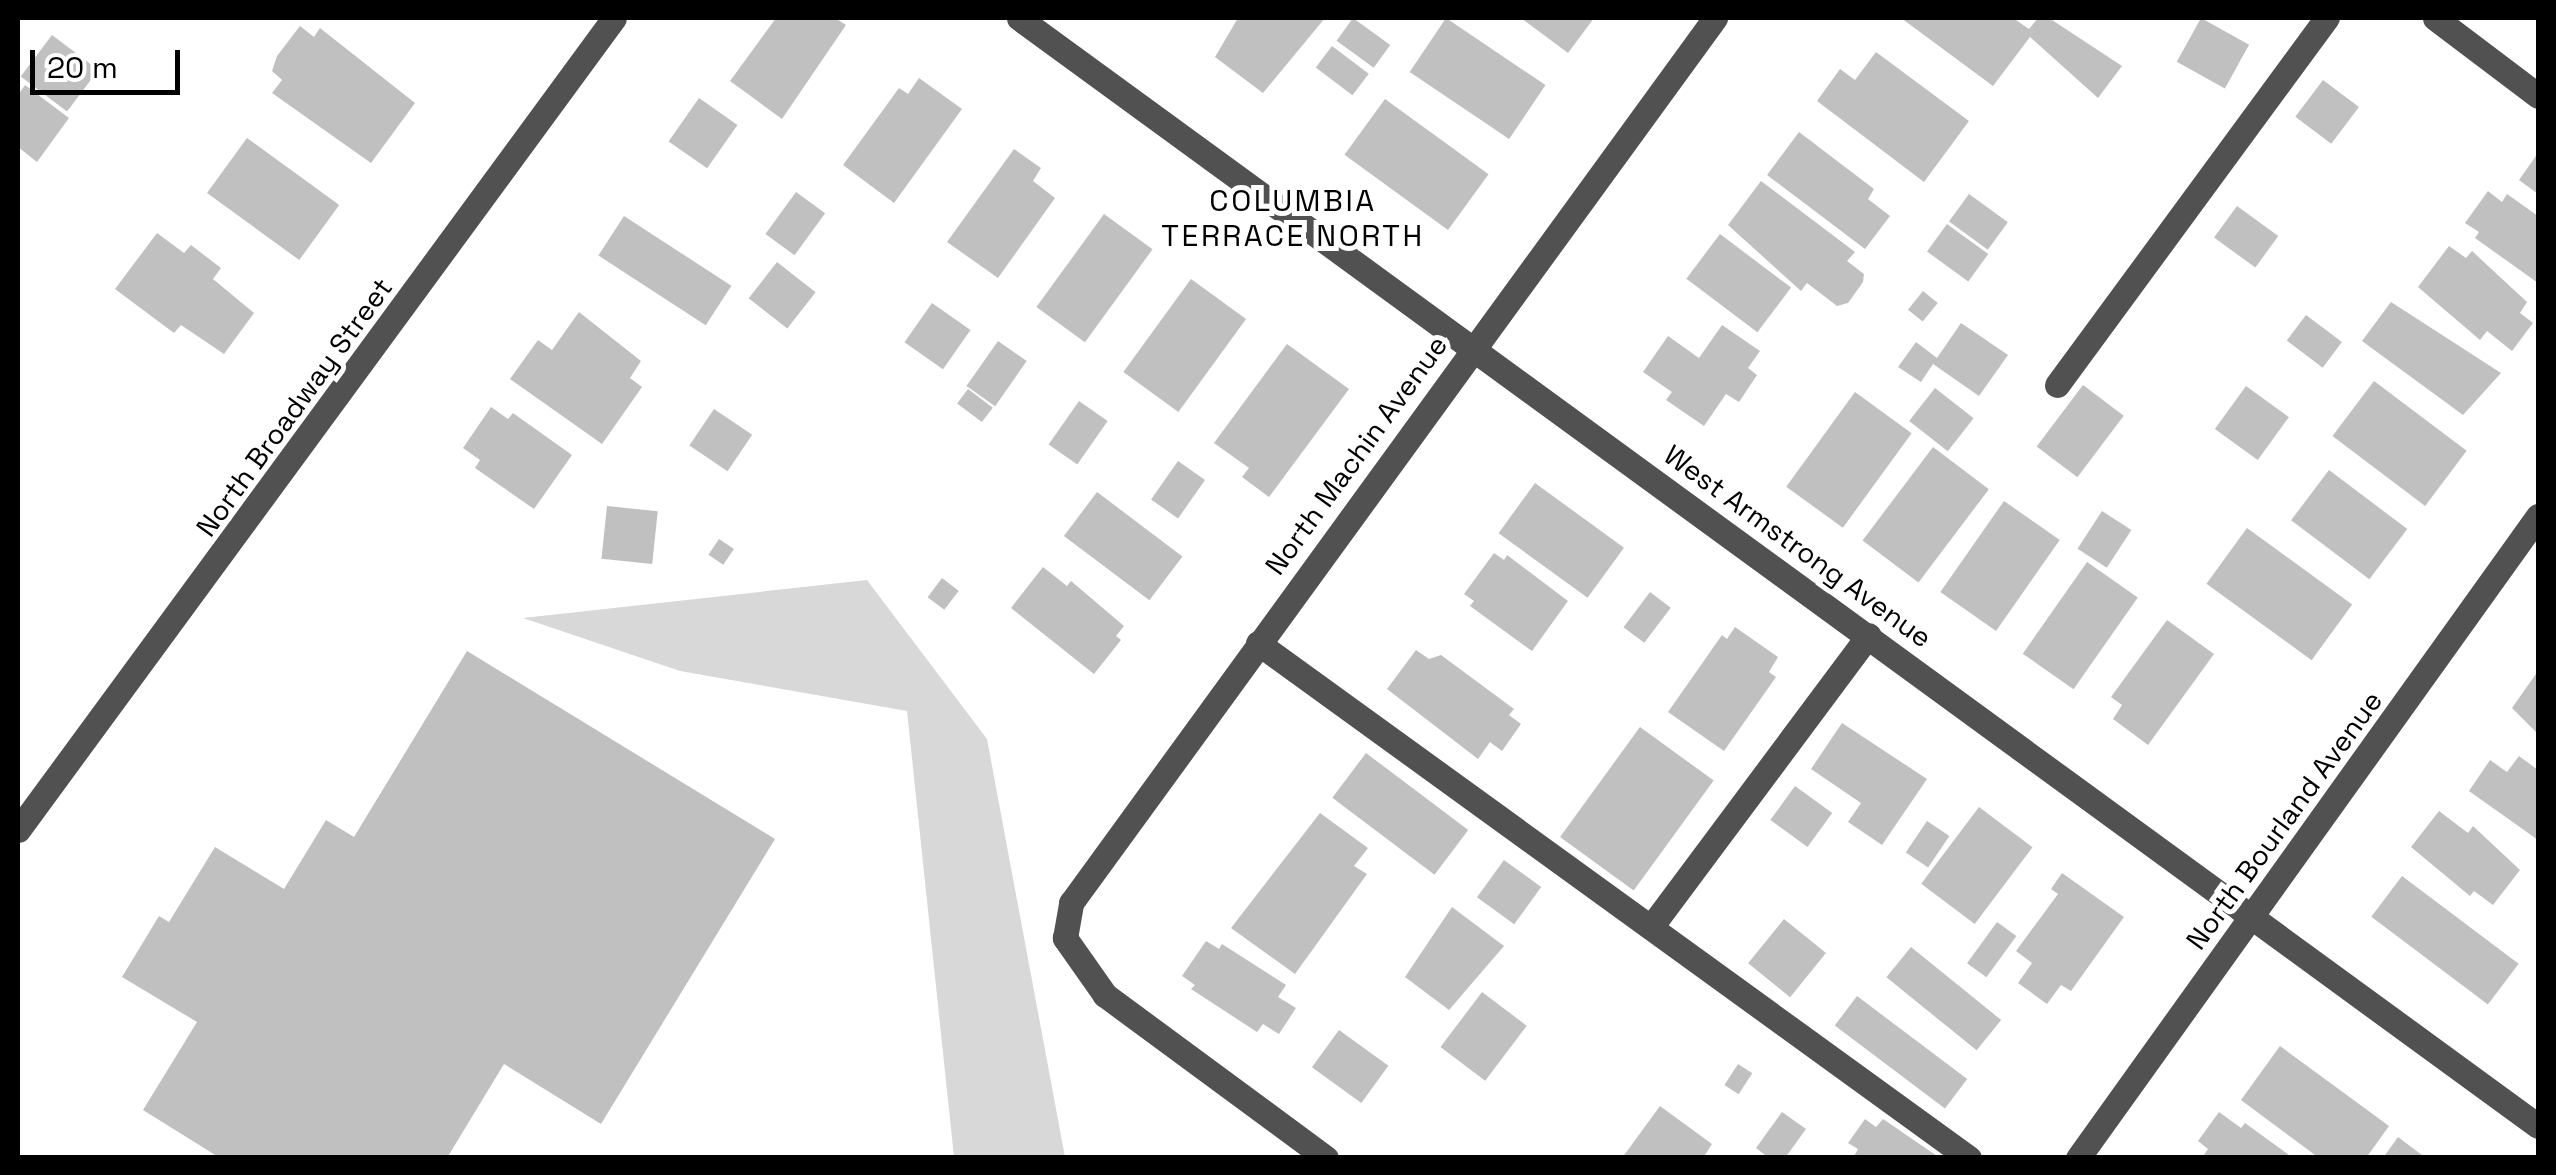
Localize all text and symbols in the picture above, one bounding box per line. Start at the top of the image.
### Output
scale bar [35,30,185,92]
text: 20 m [47,48,118,87]
district label: COLUMBIA TERRACE NORTH [1161,183,1425,254]
street label: North Broadway Street [189,271,399,543]
street label: North Machin Avenue [1258,329,1454,581]
street label: West Armstrong Avenue [1657,437,1939,655]
street label: North Bourland Avenue [2179,684,2389,956]

